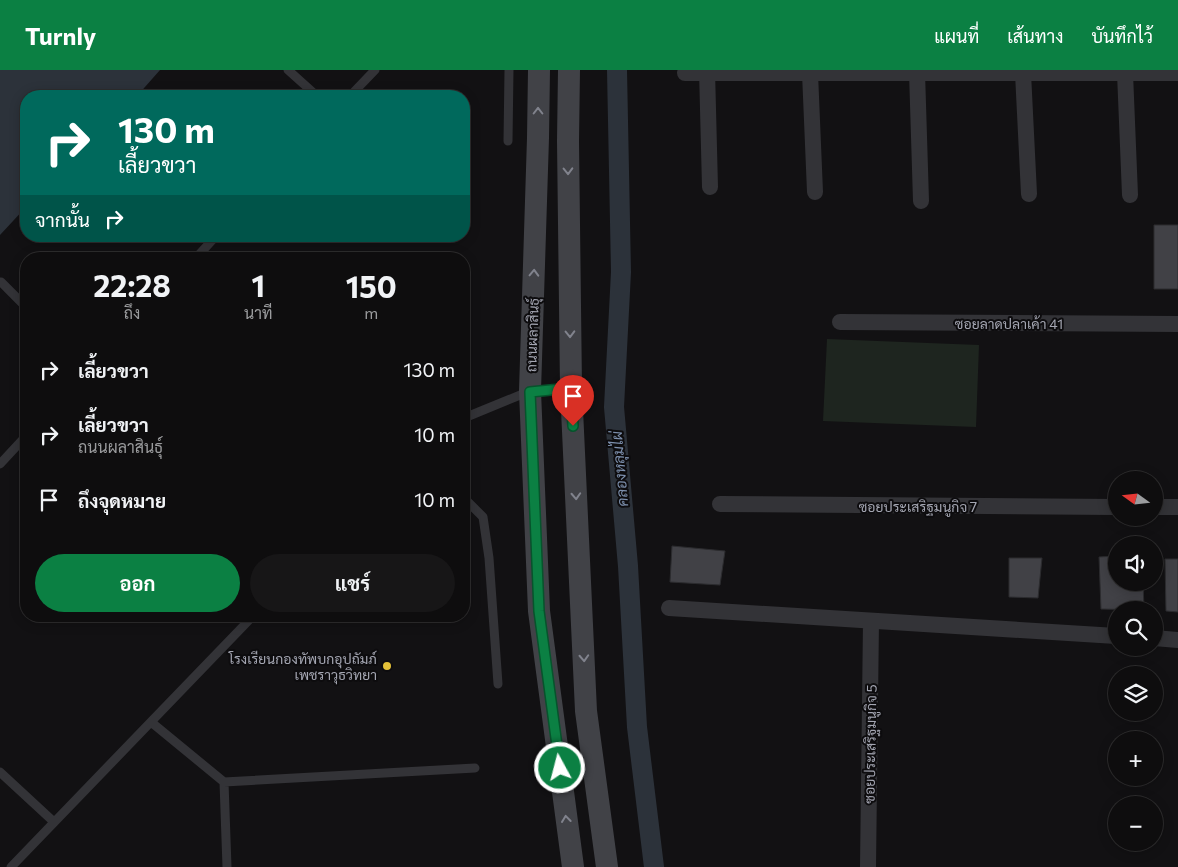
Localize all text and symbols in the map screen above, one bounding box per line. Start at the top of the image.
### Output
text: Turnly [25,21,96,50]
text: แผนที่ [934,25,979,47]
text: เส้นทาง [1007,25,1063,47]
text: บันทึกไว้ [1091,25,1153,47]
text: 130 m [118,107,215,150]
one-way arrow [533,107,544,115]
icon: right [35,110,100,175]
text: เลี้ยวขวา [118,151,196,178]
one-way arrow [563,168,573,175]
icon: right [100,205,128,233]
text: จากนั้น [35,208,90,231]
text: 22:28 [93,266,171,303]
text: 1 [251,266,265,303]
text: 150 [346,267,397,304]
one-way arrow [528,269,539,277]
street label: ถนนผลาสินธุ์ [522,297,544,372]
text: ถึง [124,303,140,322]
text: นาที [244,303,272,322]
text: m [364,303,378,322]
street label: ซอยลาดปลาเค้า 41 [955,315,1063,332]
one-way arrow [565,330,575,338]
icon: right [35,356,63,384]
text: 130 m [403,358,455,381]
text: เลี้ยวขวา [78,359,149,382]
pin [552,375,594,426]
icon: arrive [559,382,587,410]
text: เลี้ยวขวา [78,413,149,436]
icon: right [35,421,63,449]
text: 10 m [414,423,455,446]
water label: คลองหลุมไผ่ [607,429,634,508]
text: ถนนผลาสินธุ์ [78,437,163,456]
north arrow [1108,471,1162,526]
map controls [1108,471,1163,851]
icon: arrive [35,486,63,514]
text: 10 m [414,488,455,511]
text: ถึงจุดหมาย [78,489,166,512]
one-way arrow [571,492,582,500]
street label: ซอยประเสริฐมนูกิจ 7 [859,498,977,517]
button: sound [1108,536,1163,591]
button: ออก [35,554,240,612]
button: แชร์ [250,554,455,612]
button: search [1108,601,1163,656]
place label: โรงเรียนกองทัพบกอุปถัมภ์ เพชราวุธวิทยา [228,650,377,685]
one-way arrow [578,655,589,663]
marker: โรงเรียนกองทัพบกอุปถัมภ์ เพชราวุธวิทยา [381,660,393,672]
button: layers [1108,666,1163,721]
street label: ซอยประเสริฐมนูกิจ 5 [860,684,882,804]
button: + [1108,731,1163,786]
position arrow [533,741,585,793]
button: − [1108,796,1163,851]
one-way arrow [562,814,572,823]

